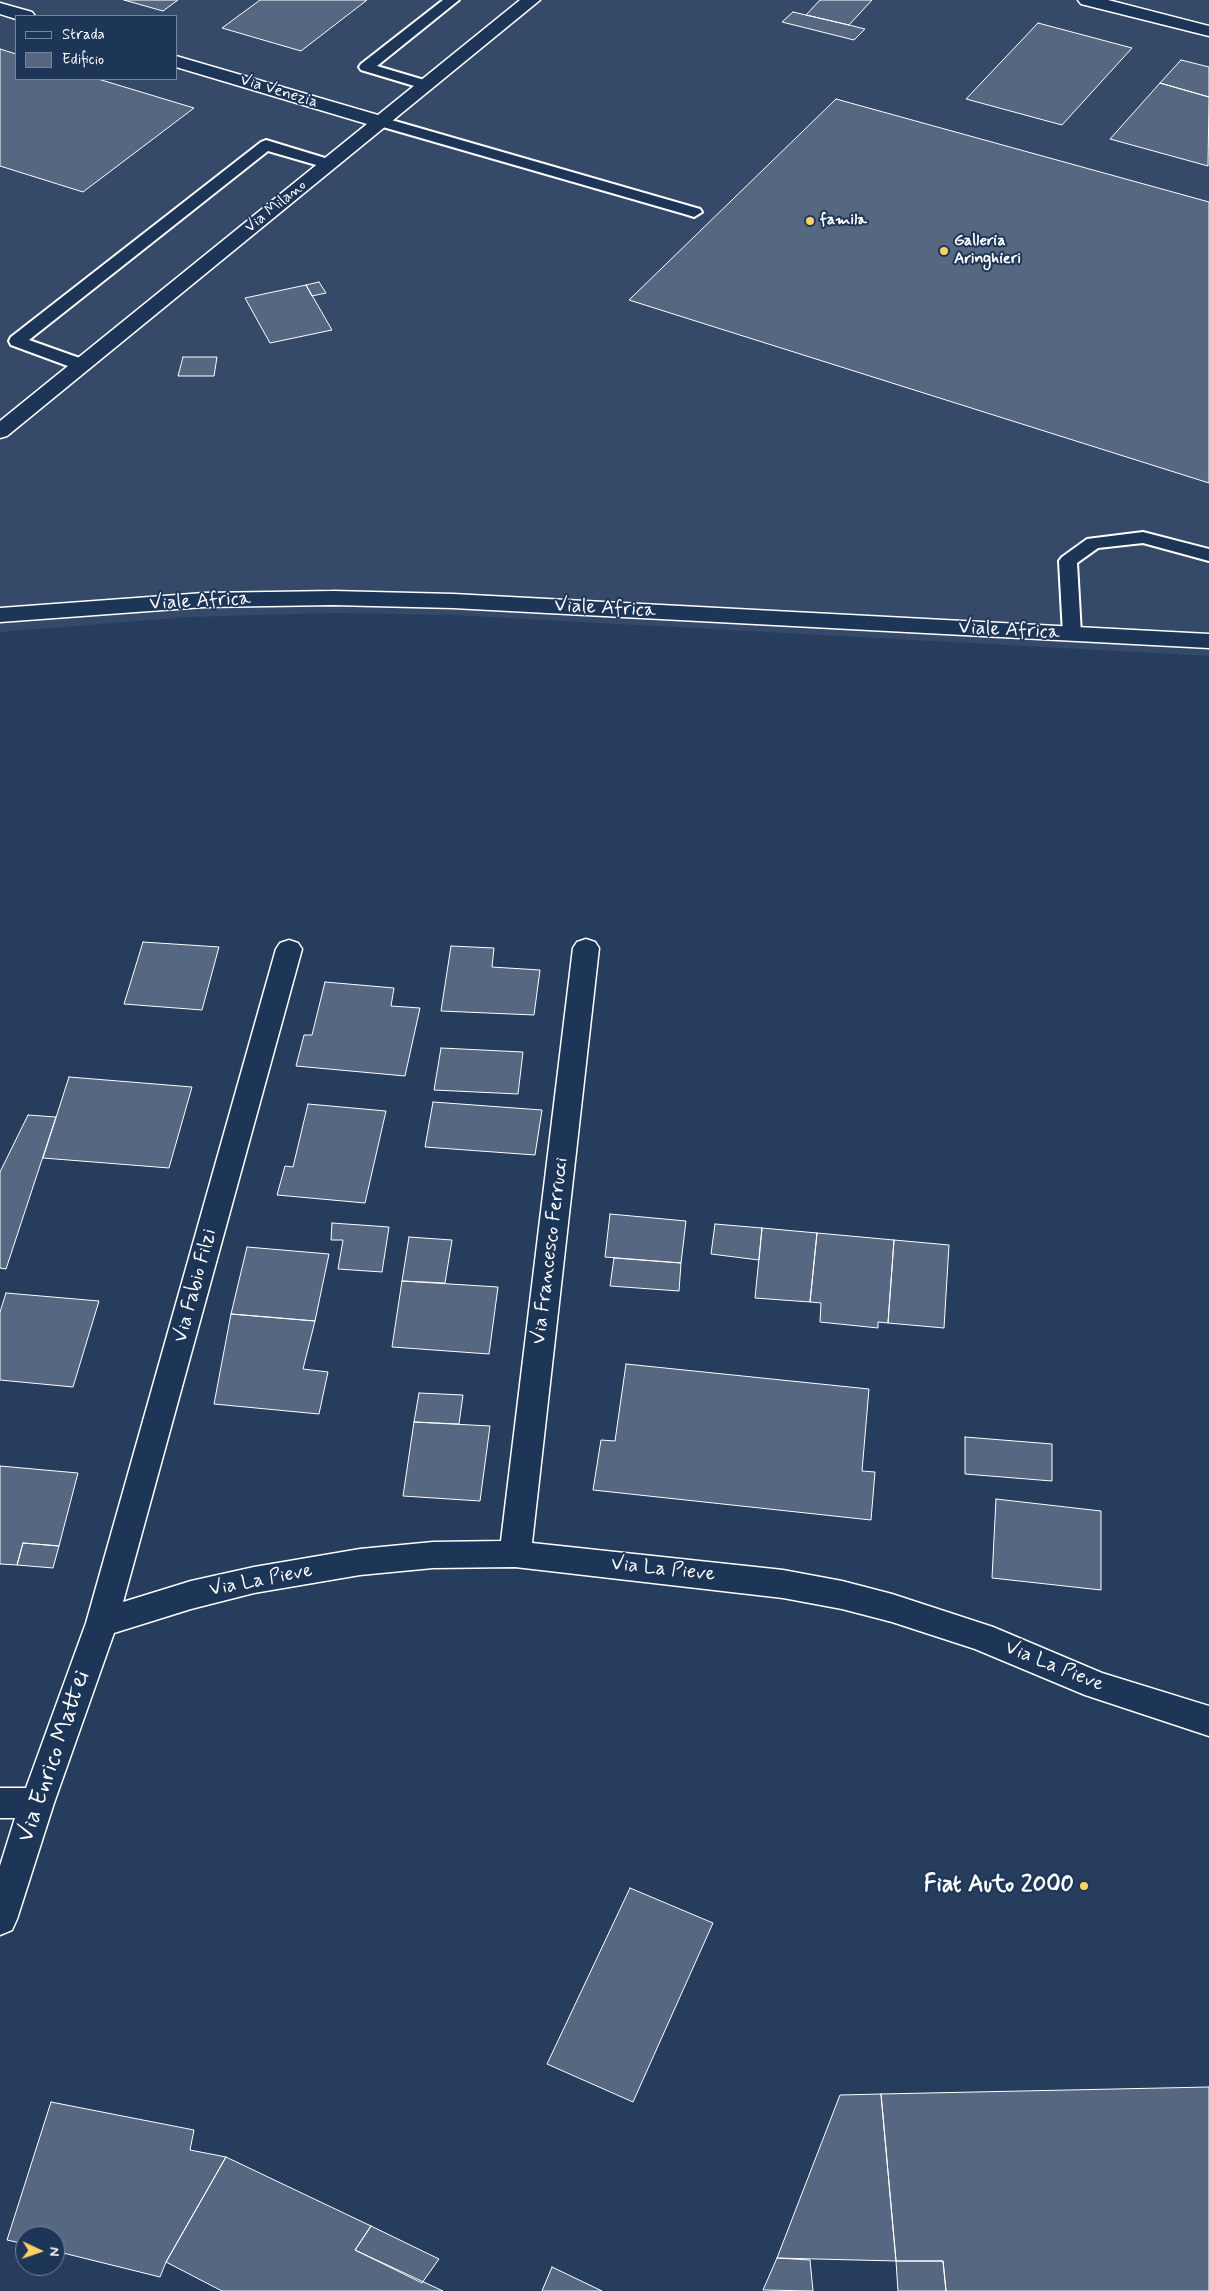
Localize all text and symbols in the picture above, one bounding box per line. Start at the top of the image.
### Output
legend [15,15,178,80]
text: Strada [62,25,105,45]
text: Edificio [62,50,104,70]
street label: Via Venezia [238,71,320,113]
street label: Via Milano [241,176,311,238]
place label: famila [820,211,867,231]
marker: famila [804,215,816,227]
place label: Galleria Aringhieri [954,232,1021,270]
marker: Galleria Aringhieri [938,245,950,257]
street label: Viale Africa [149,587,251,617]
street label: Viale Africa [554,594,656,624]
street label: Viale Africa [958,616,1060,646]
street label: Via Francesco Ferrucci [528,1156,574,1346]
street label: Via Fabio Filzi [169,1226,223,1346]
street label: Via La Pieve [610,1553,716,1587]
street label: Via La Pieve [207,1559,315,1603]
street label: Via La Pieve [1001,1636,1107,1698]
street label: Via Enrico Mattei [12,1667,98,1847]
place label: Fiat Auto 2000 [924,1872,1074,1900]
marker: Fiat Auto 2000 [1078,1880,1090,1892]
north arrow [15,2226,65,2276]
text: N [45,2247,63,2257]

